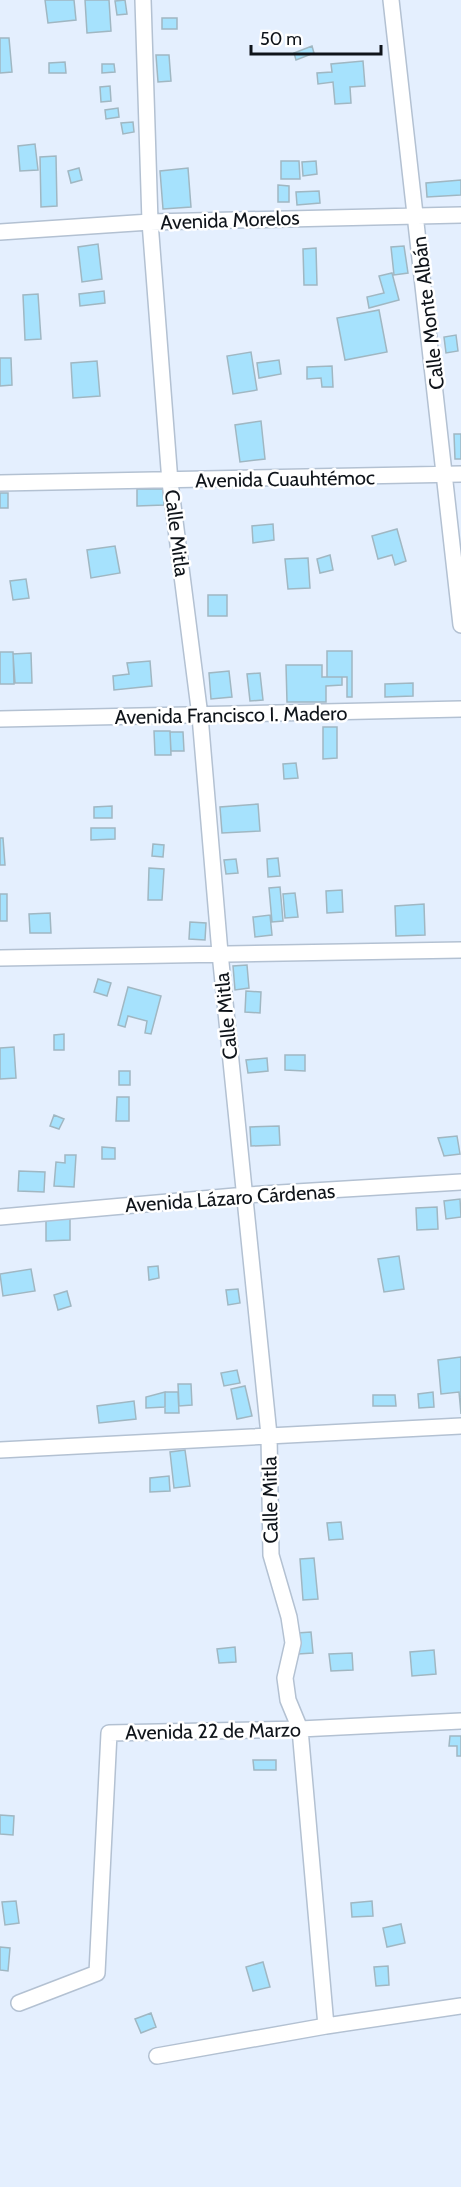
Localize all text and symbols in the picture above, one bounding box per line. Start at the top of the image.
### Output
scale bar [251,18,382,56]
text: 50 m [260,28,302,50]
street label: Avenida Morelos [160,206,300,234]
street label: Calle Monte Albán [407,235,449,391]
street label: Avenida Cuauhtémoc [195,465,375,493]
street label: Calle Mitla [160,488,194,578]
street label: Avenida Francisco I. Madero [115,701,347,729]
street label: Calle Mitla [209,971,242,1061]
street label: Avenida Lázaro Cárdenas [124,1179,336,1217]
street label: Calle Mitla [257,1456,283,1544]
street label: Avenida 22 de Marzo [125,1717,301,1745]

